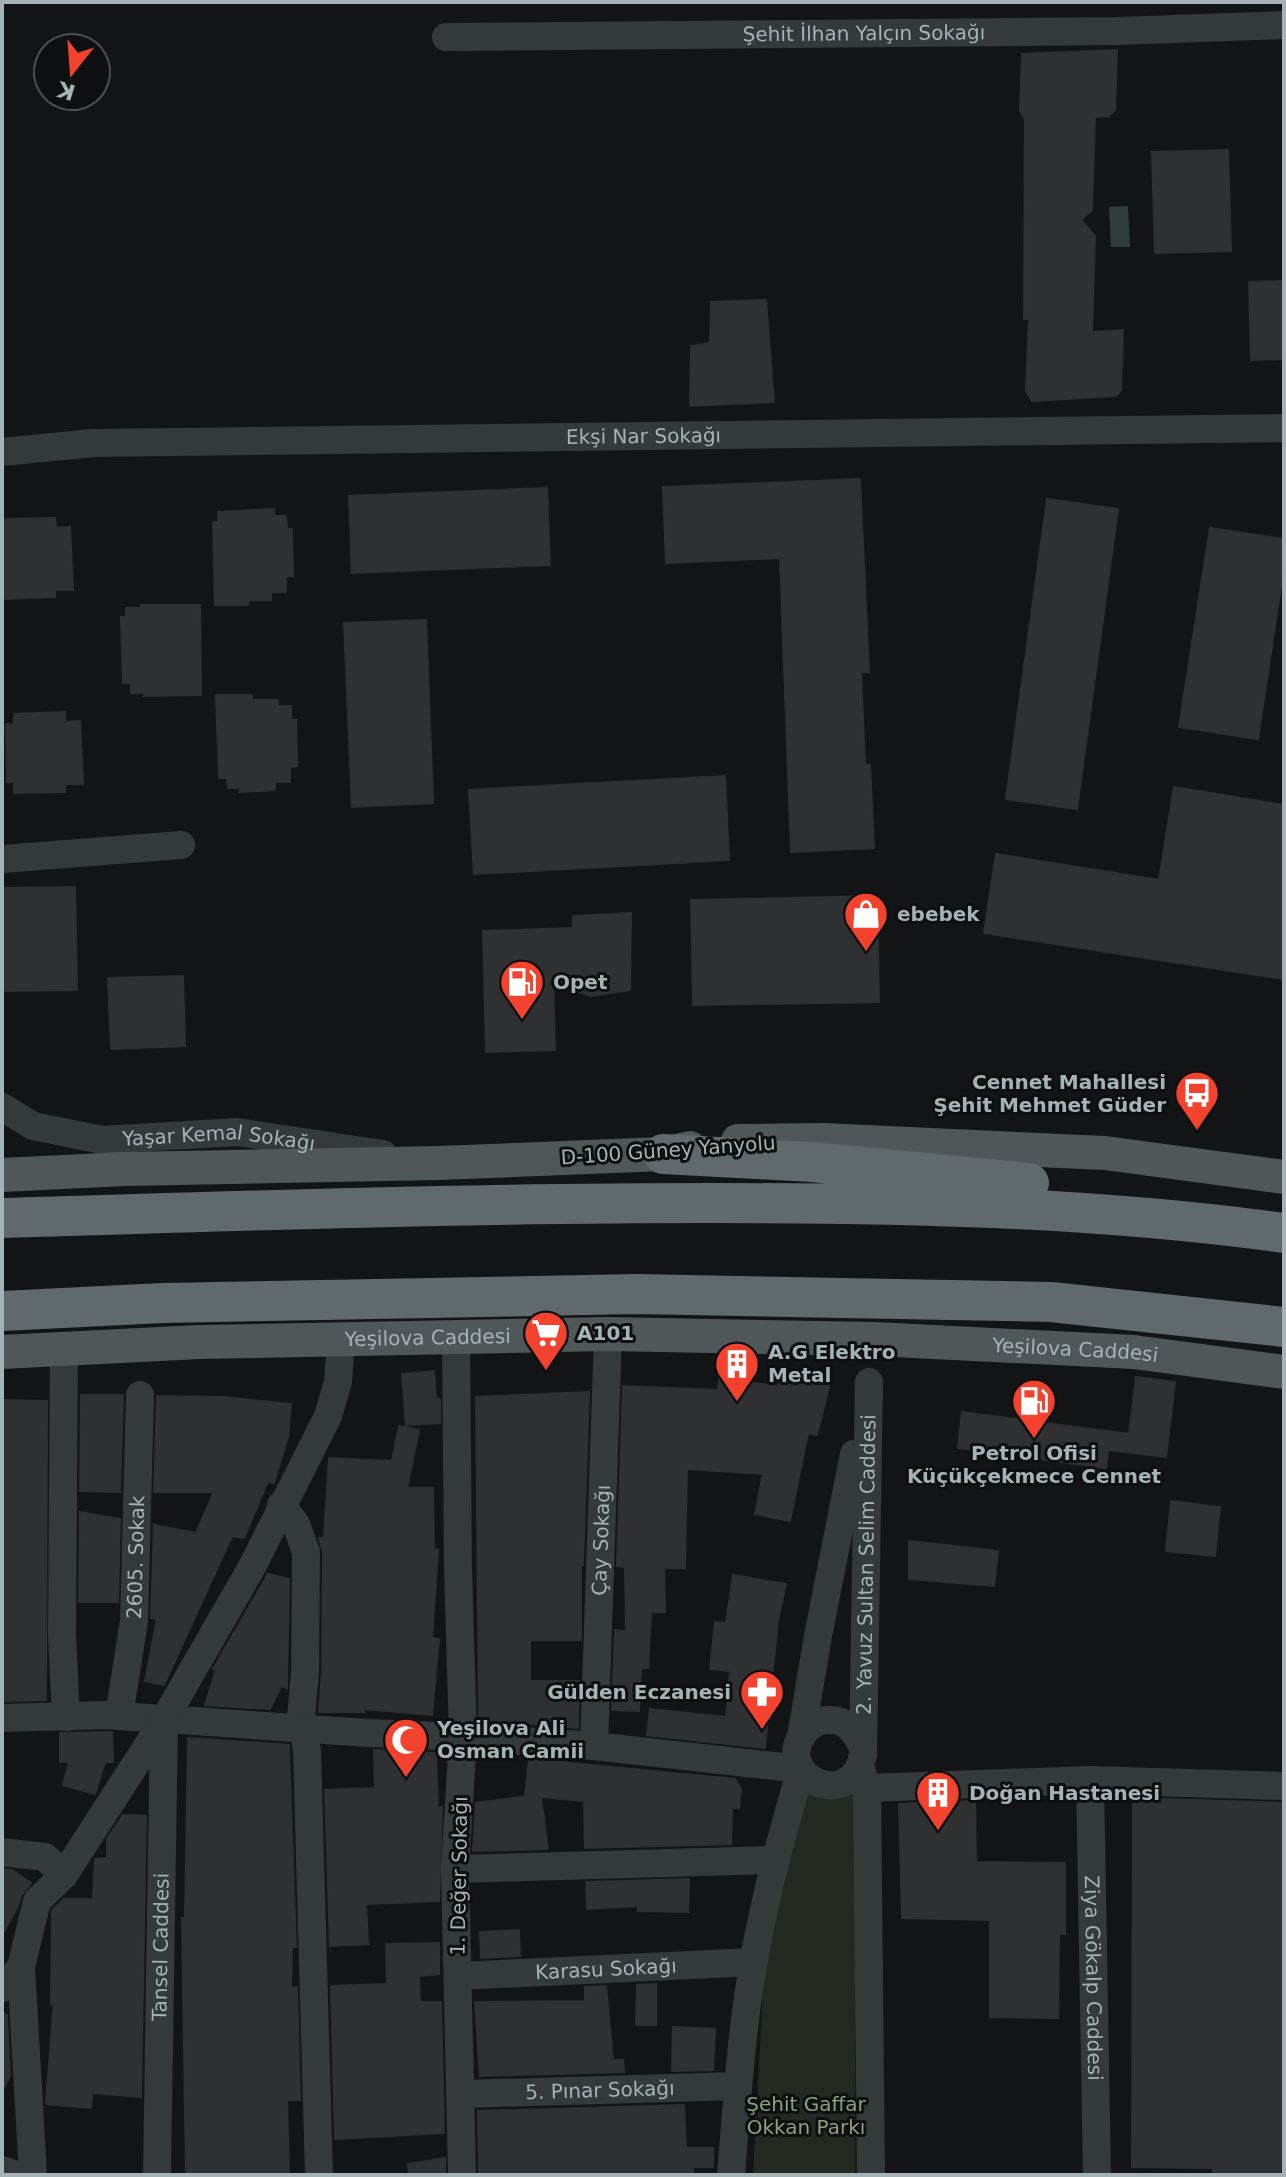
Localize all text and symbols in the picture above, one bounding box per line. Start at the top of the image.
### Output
street label: Şehit İlhan Yalçın Sokağı [743,20,985,46]
north arrow [32,32,112,112]
text: K [54,76,78,105]
street label: Ekşi Nar Sokağı [566,423,721,449]
shop icon: ebebek [842,890,890,953]
place label: ebebek [897,902,980,926]
fuel station icon: Opet [498,958,546,1021]
place label: Opet [553,970,608,994]
bus stop icon: Cennet Mahallesi Şehit Mehmet Güder [1173,1069,1221,1132]
place label: Cennet Mahallesi Şehit Mehmet Güder [933,1070,1166,1117]
street label: Yaşar Kemal Sokağı [121,1120,317,1156]
street label: D-100 Güney Yanyolu [560,1131,776,1169]
supermarket icon: A101 [522,1309,570,1372]
place label: A101 [577,1321,634,1345]
street label: Yeşilova Caddesi [343,1324,511,1351]
street label: Yeşilova Caddesi [991,1333,1160,1367]
building icon: A.G Elektro Metal [713,1340,761,1403]
place label: A.G Elektro Metal [768,1340,895,1387]
fuel station icon: Petrol Ofisi Küçükçekmece Cennet [1010,1377,1058,1440]
street label: 2. Yavuz Sultan Selim Caddesi [852,1414,880,1715]
place label: Petrol Ofisi Küçükçekmece Cennet [907,1441,1162,1488]
street label: Çay Sokağı [587,1484,615,1596]
street label: 2605. Sokak [122,1495,149,1619]
pharmacy icon: Gülden Eczanesi [738,1668,786,1731]
place label: Gülden Eczanesi [547,1680,731,1704]
mosque icon: Yeşilova Ali Osman Camii [382,1716,430,1779]
place label: Yeşilova Ali Osman Camii [436,1716,584,1763]
building icon: Doğan Hastanesi [914,1769,962,1832]
place label: Doğan Hastanesi [969,1781,1160,1805]
street label: 1. Değer Sokağı [446,1796,472,1956]
street label: Tansel Caddesi [147,1873,174,2022]
street label: Ziya Gökalp Caddesi [1080,1875,1107,2081]
street label: Karasu Sokağı [534,1954,677,1984]
street label: 5. Pınar Sokağı [525,2076,675,2104]
park label: Şehit Gaffar Okkan Parkı [746,2092,866,2139]

